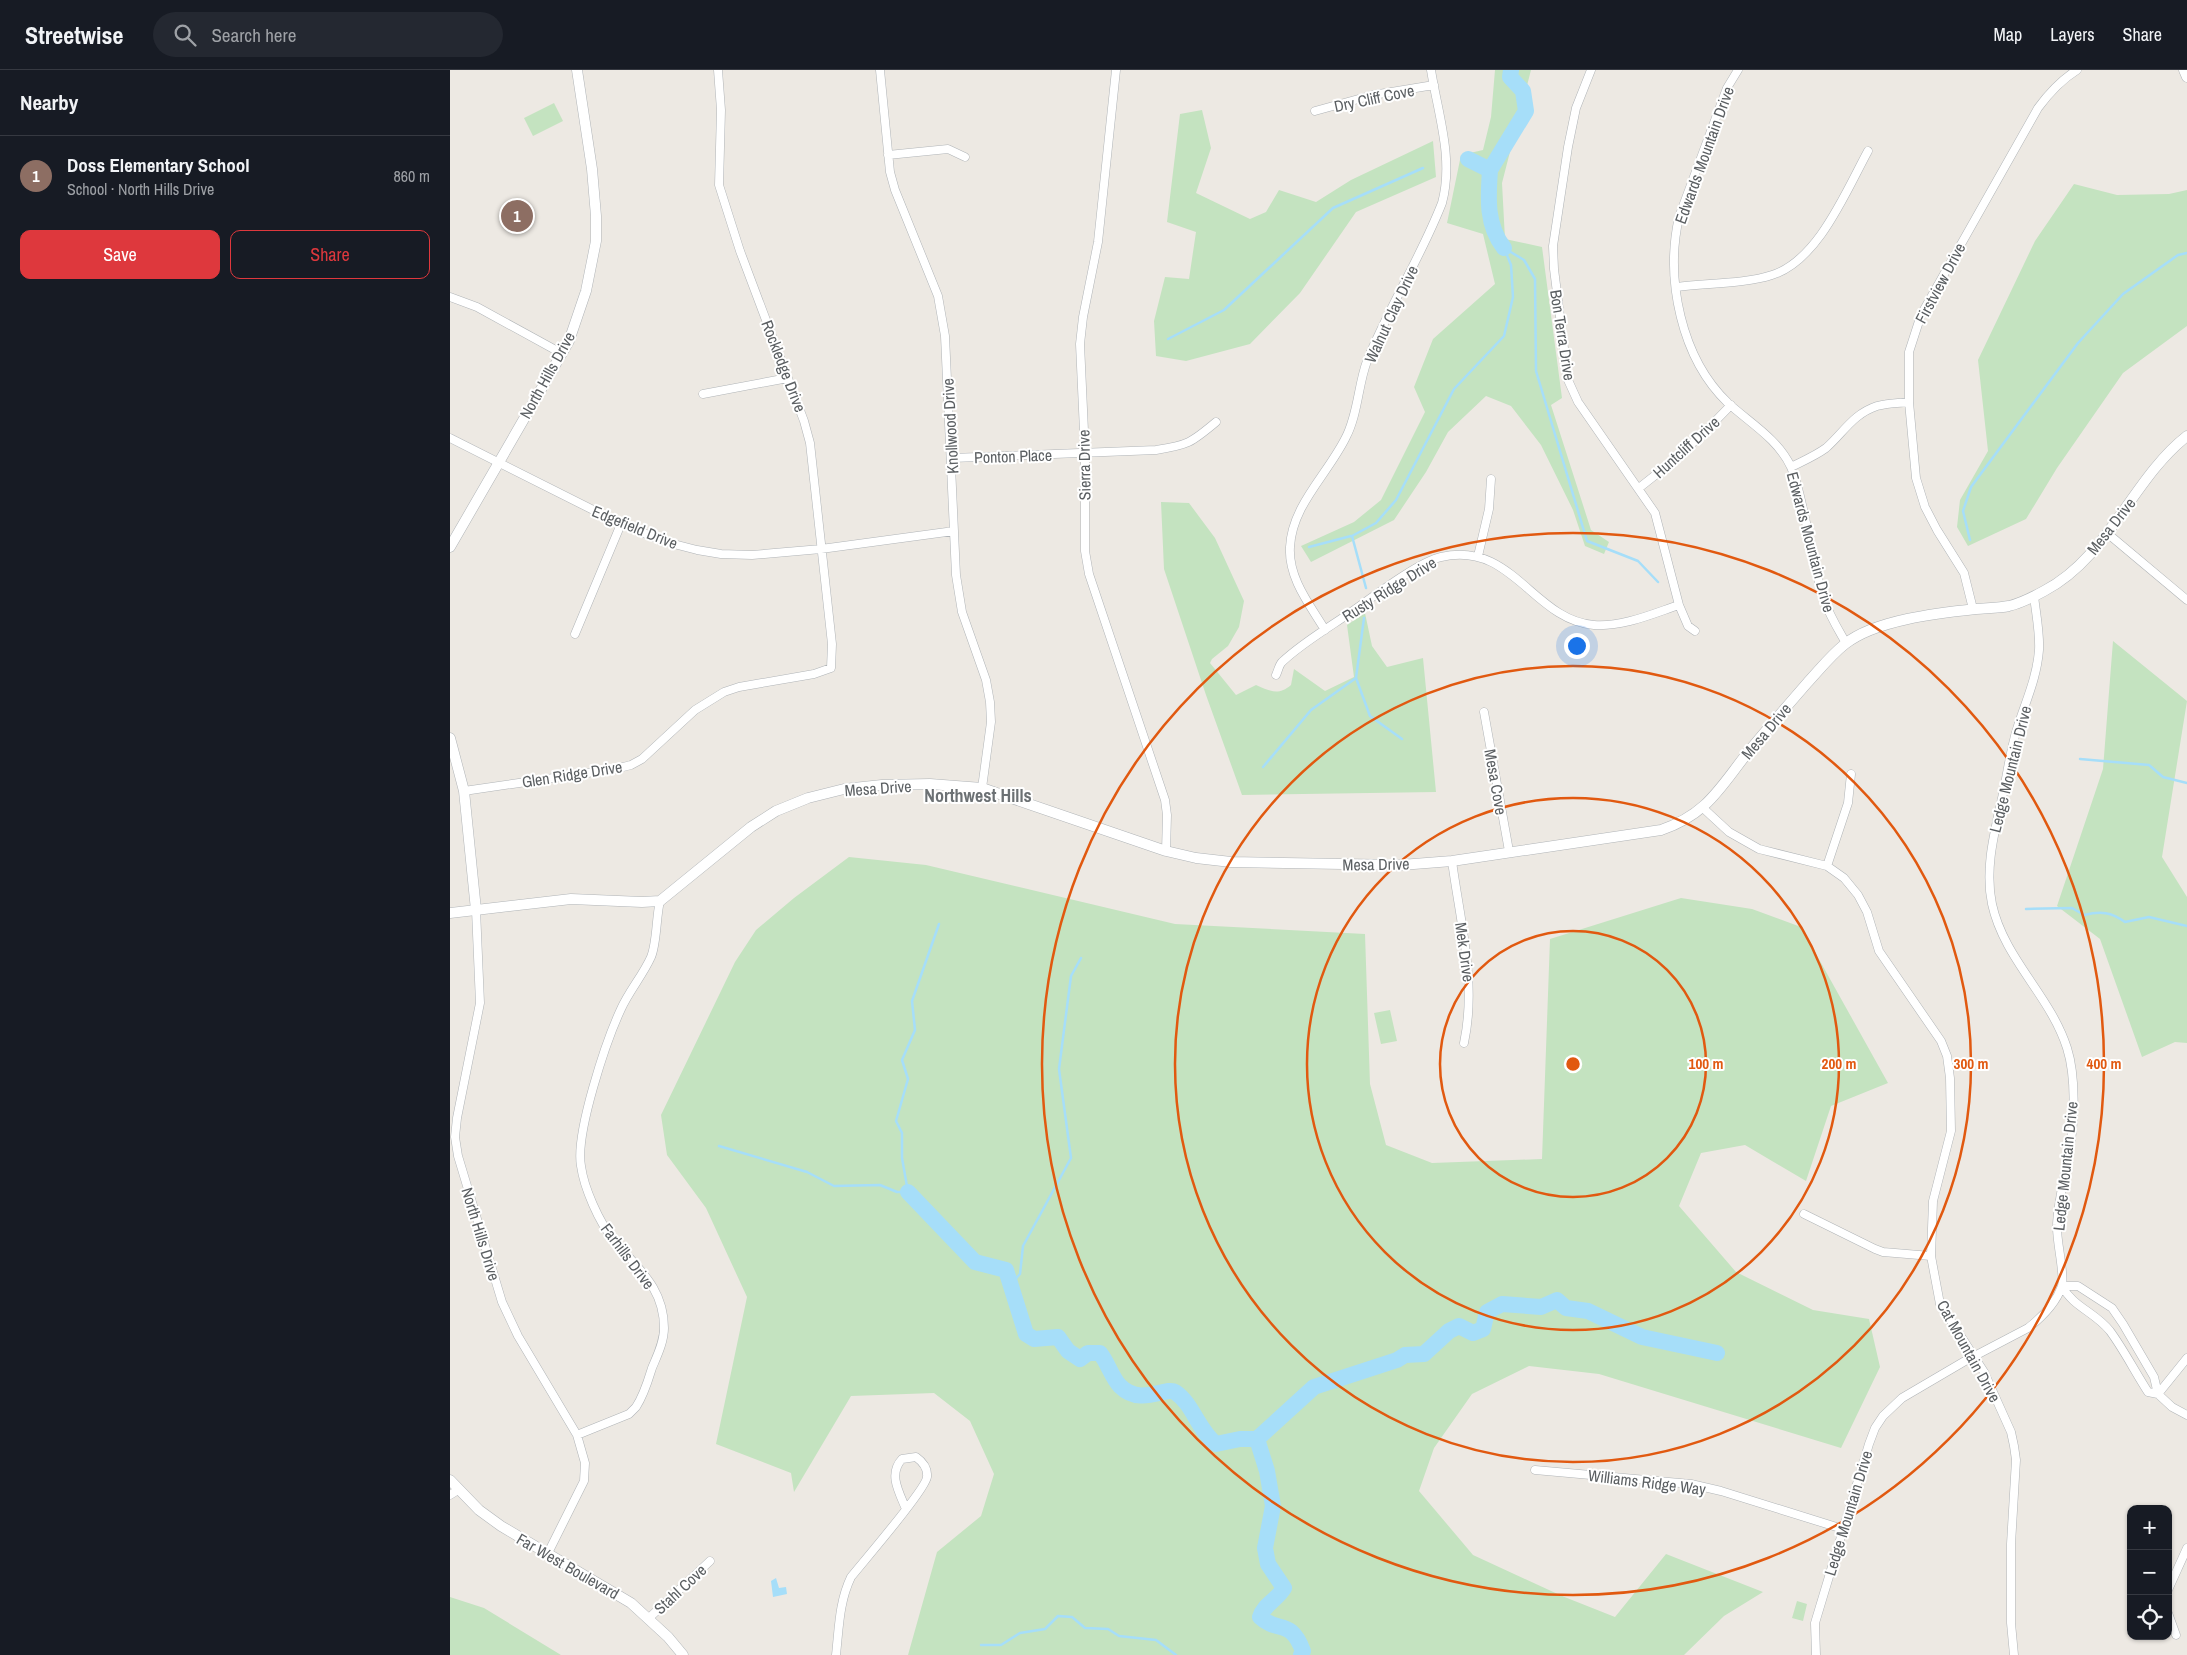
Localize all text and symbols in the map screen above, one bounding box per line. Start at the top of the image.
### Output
search box [153,12,503,57]
text: Streetwise [25,19,123,51]
icon: search [171,21,199,49]
text: Search here [211,22,296,48]
text: Map [1994,22,2022,47]
text: Layers [2050,22,2095,47]
text: Share [2123,22,2162,47]
street label: Dry Cliff Cove [1332,79,1416,117]
street label: Edwards Mountain Drive [1669,83,1739,227]
text: Nearby [20,88,78,117]
text: Doss Elementary School [67,152,250,178]
text: 1 [32,165,40,187]
text: 860 m [394,165,430,187]
text: School · North Hills Drive [67,178,214,200]
pin: 1 [501,197,533,235]
button: Save [20,230,220,279]
button: Share [230,230,430,279]
street label: Firstview Drive [1910,239,1970,327]
street label: Walnut Clay Drive [1359,262,1423,366]
street label: Bon Terra Drive [1545,288,1581,382]
street label: Rockledge Drive [756,317,812,415]
street label: North Hills Drive [514,328,580,422]
street label: Knollwood Drive [937,378,963,474]
street label: Huntcliff Drive [1648,411,1724,483]
street label: Sierra Drive [1072,429,1096,501]
street label: Ponton Place [974,444,1052,468]
street label: Edwards Mountain Drive [1782,469,1840,615]
street label: Mesa Drive [2082,493,2140,559]
street label: Edgefield Drive [589,500,681,554]
street label: Rusty Ridge Drive [1338,551,1440,627]
your location [1564,633,1590,659]
street label: Mesa Drive [1736,698,1796,764]
street label: Ledge Mountain Drive [1984,703,2036,835]
street label: Mesa Cove [1479,747,1513,817]
street label: Glen Ridge Drive [520,755,624,793]
street label: Mesa Drive [844,775,912,801]
district label: Northwest Hills [924,783,1032,808]
street label: Mesa Drive [1342,852,1410,876]
street label: Mek Drive [1450,921,1480,983]
text: 100 m [1689,1053,1723,1074]
text: 200 m [1822,1053,1856,1074]
text: 300 m [1954,1053,1988,1074]
text: 400 m [2087,1053,2121,1074]
centre of rings [1564,1055,1582,1073]
street label: Ledge Mountain Drive [2047,1100,2083,1232]
street label: North Hills Drive [456,1185,506,1283]
street label: Farhills Drive [596,1218,660,1294]
street label: Cat Mountain Drive [1932,1296,2006,1406]
street label: Ledge Mountain Drive [1819,1448,1877,1578]
street label: Williams Ridge Way [1587,1464,1708,1500]
map controls [2127,1505,2172,1640]
button: + [2127,1505,2172,1550]
street label: Far West Boulevard [513,1528,623,1604]
button: − [2127,1550,2172,1595]
street label: Stahl Cove [649,1559,711,1619]
button: locate [2127,1595,2172,1640]

